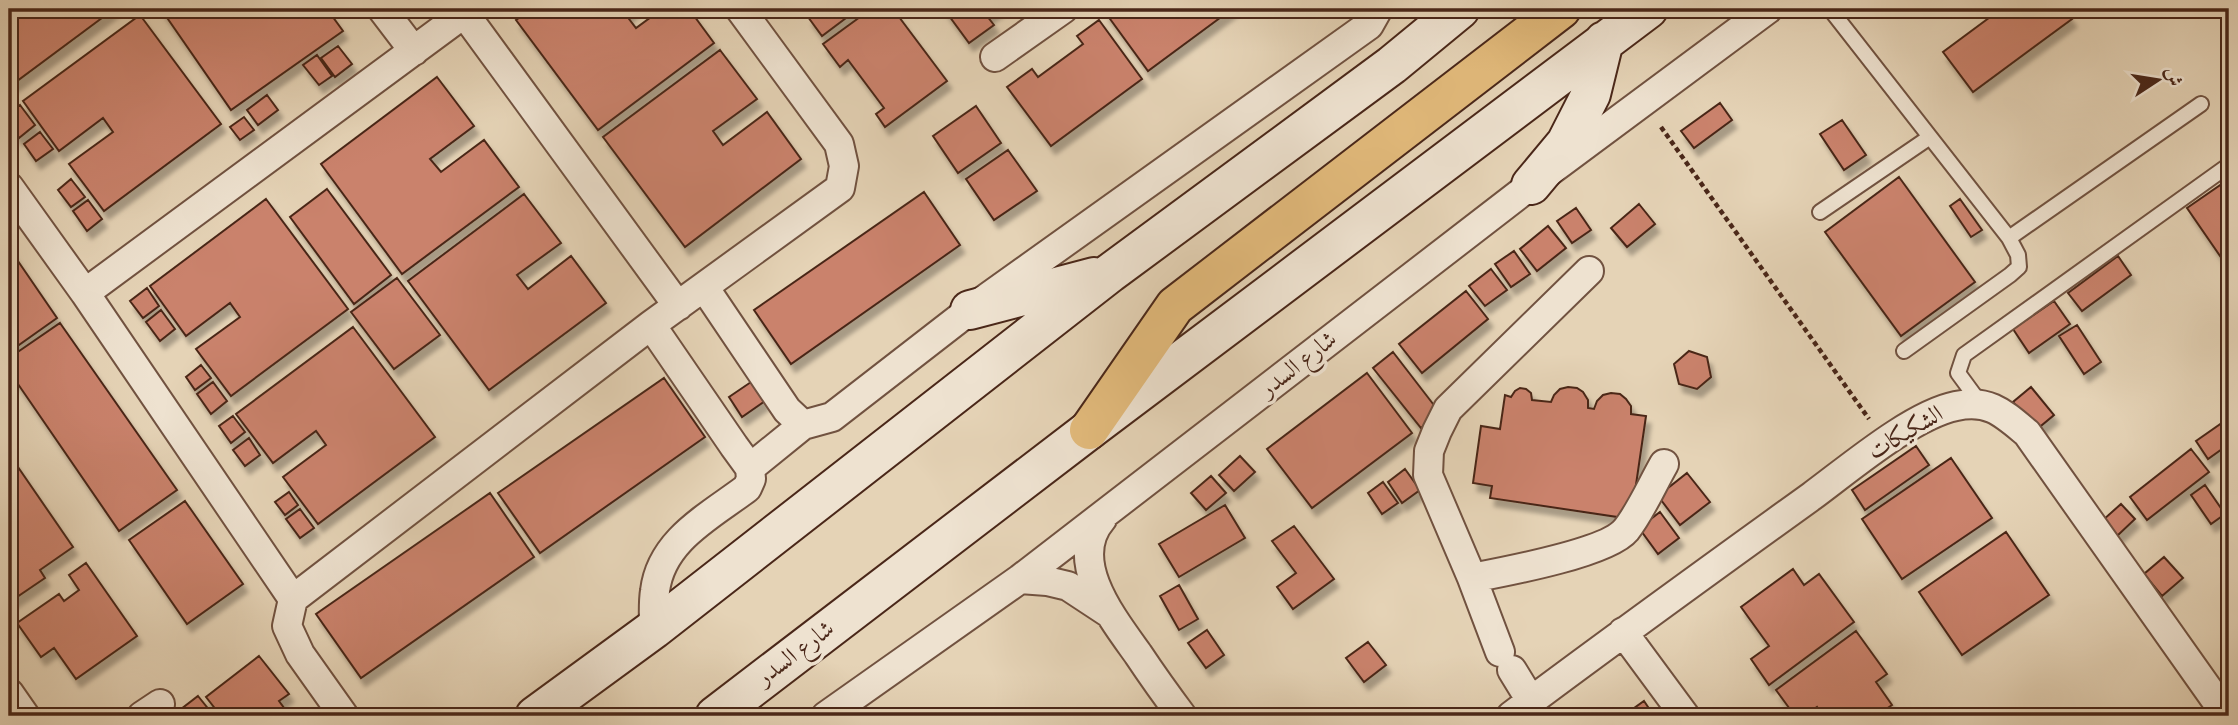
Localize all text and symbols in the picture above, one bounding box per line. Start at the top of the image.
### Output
north arrow [2122,46,2192,116]
text: ش [2158,65,2187,89]
street label: شارع السدر [1251,324,1346,408]
street label: الشكيكات [1862,398,1950,470]
street label: شارع السدر [748,613,843,697]

